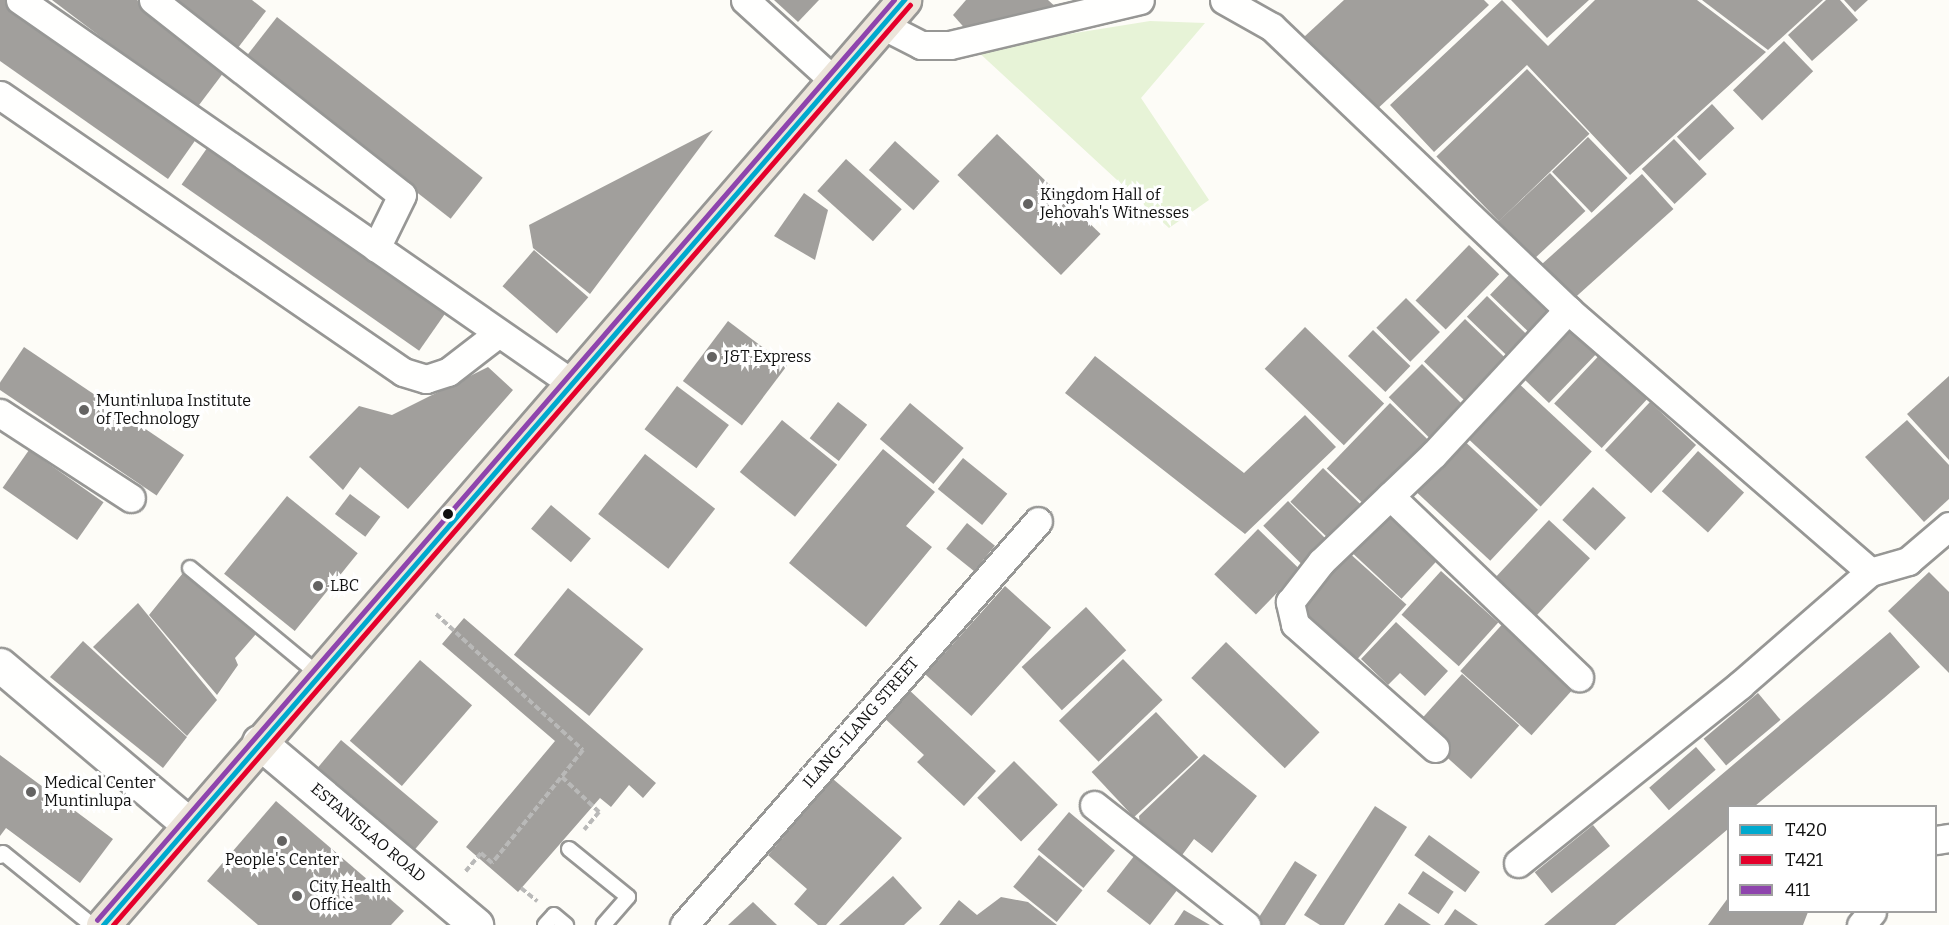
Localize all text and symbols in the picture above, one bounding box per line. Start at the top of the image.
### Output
place label: Kingdom Hall of Jehovah's Witnesses [1040,185,1189,223]
marker: Kingdom Hall of Jehovah's Witnesses [1021,197,1035,211]
place label: J&T Express [724,347,811,367]
marker: J&T Express [705,350,719,364]
place label: Muntinlupa Institute of Technology [96,391,251,429]
marker: Muntinlupa Institute of Technology [77,403,91,417]
unlabelled marker [442,508,454,520]
place label: LBC [330,576,359,596]
marker: LBC [311,579,325,593]
street label: ILANG-ILANG STREET [799,654,923,792]
place label: Medical Center Muntinlupa [44,773,156,811]
street label: ESTANISLAO ROAD [307,779,429,887]
marker: Medical Center Muntinlupa [22,783,40,801]
legend [1727,805,1937,913]
text: T420 [1785,819,1827,841]
marker: People's Center [275,834,289,848]
text: T421 [1785,849,1823,871]
place label: People's Center [225,850,339,870]
place label: City Health Office [309,877,391,915]
text: 411 [1785,879,1810,901]
marker: City Health Office [290,889,304,903]

